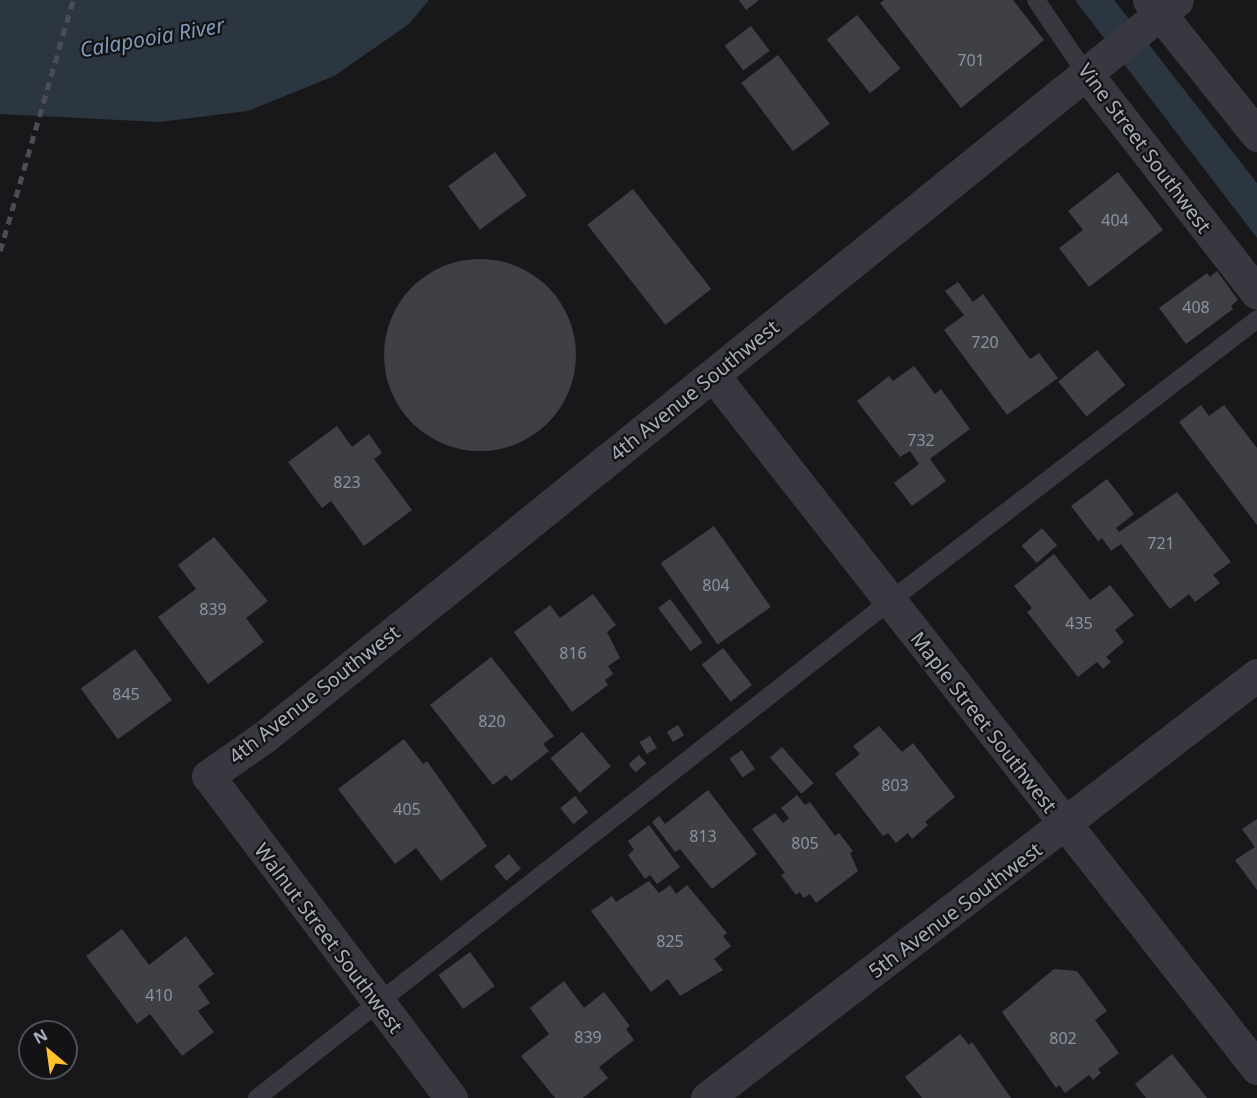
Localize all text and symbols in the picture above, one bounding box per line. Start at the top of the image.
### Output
water label: Calapooia River [78,12,226,62]
house number: 701 [957,50,985,70]
street label: Vine Street Southwest [1073,59,1217,237]
house number: 404 [1101,210,1129,230]
house number: 408 [1182,297,1210,317]
street label: 4th Avenue Southwest [605,314,783,466]
house number: 720 [971,332,999,352]
house number: 732 [907,430,935,450]
house number: 823 [333,472,361,492]
house number: 721 [1147,533,1175,553]
house number: 804 [702,575,730,595]
house number: 839 [199,599,227,619]
house number: 435 [1065,613,1093,633]
street label: 4th Avenue Southwest [224,620,404,768]
street label: Maple Street Southwest [906,627,1062,817]
house number: 816 [559,643,587,663]
house number: 845 [112,684,140,704]
house number: 820 [478,711,506,731]
house number: 803 [881,775,909,795]
house number: 405 [393,799,421,819]
house number: 813 [689,826,717,846]
house number: 805 [791,833,819,853]
street label: 5th Avenue Southwest [864,837,1046,983]
street label: Walnut Street Southwest [250,838,408,1038]
house number: 825 [656,931,684,951]
house number: 410 [145,985,173,1005]
north arrow [18,1020,78,1080]
text: N [29,1023,51,1049]
house number: 839 [574,1027,602,1047]
house number: 802 [1049,1028,1077,1048]

